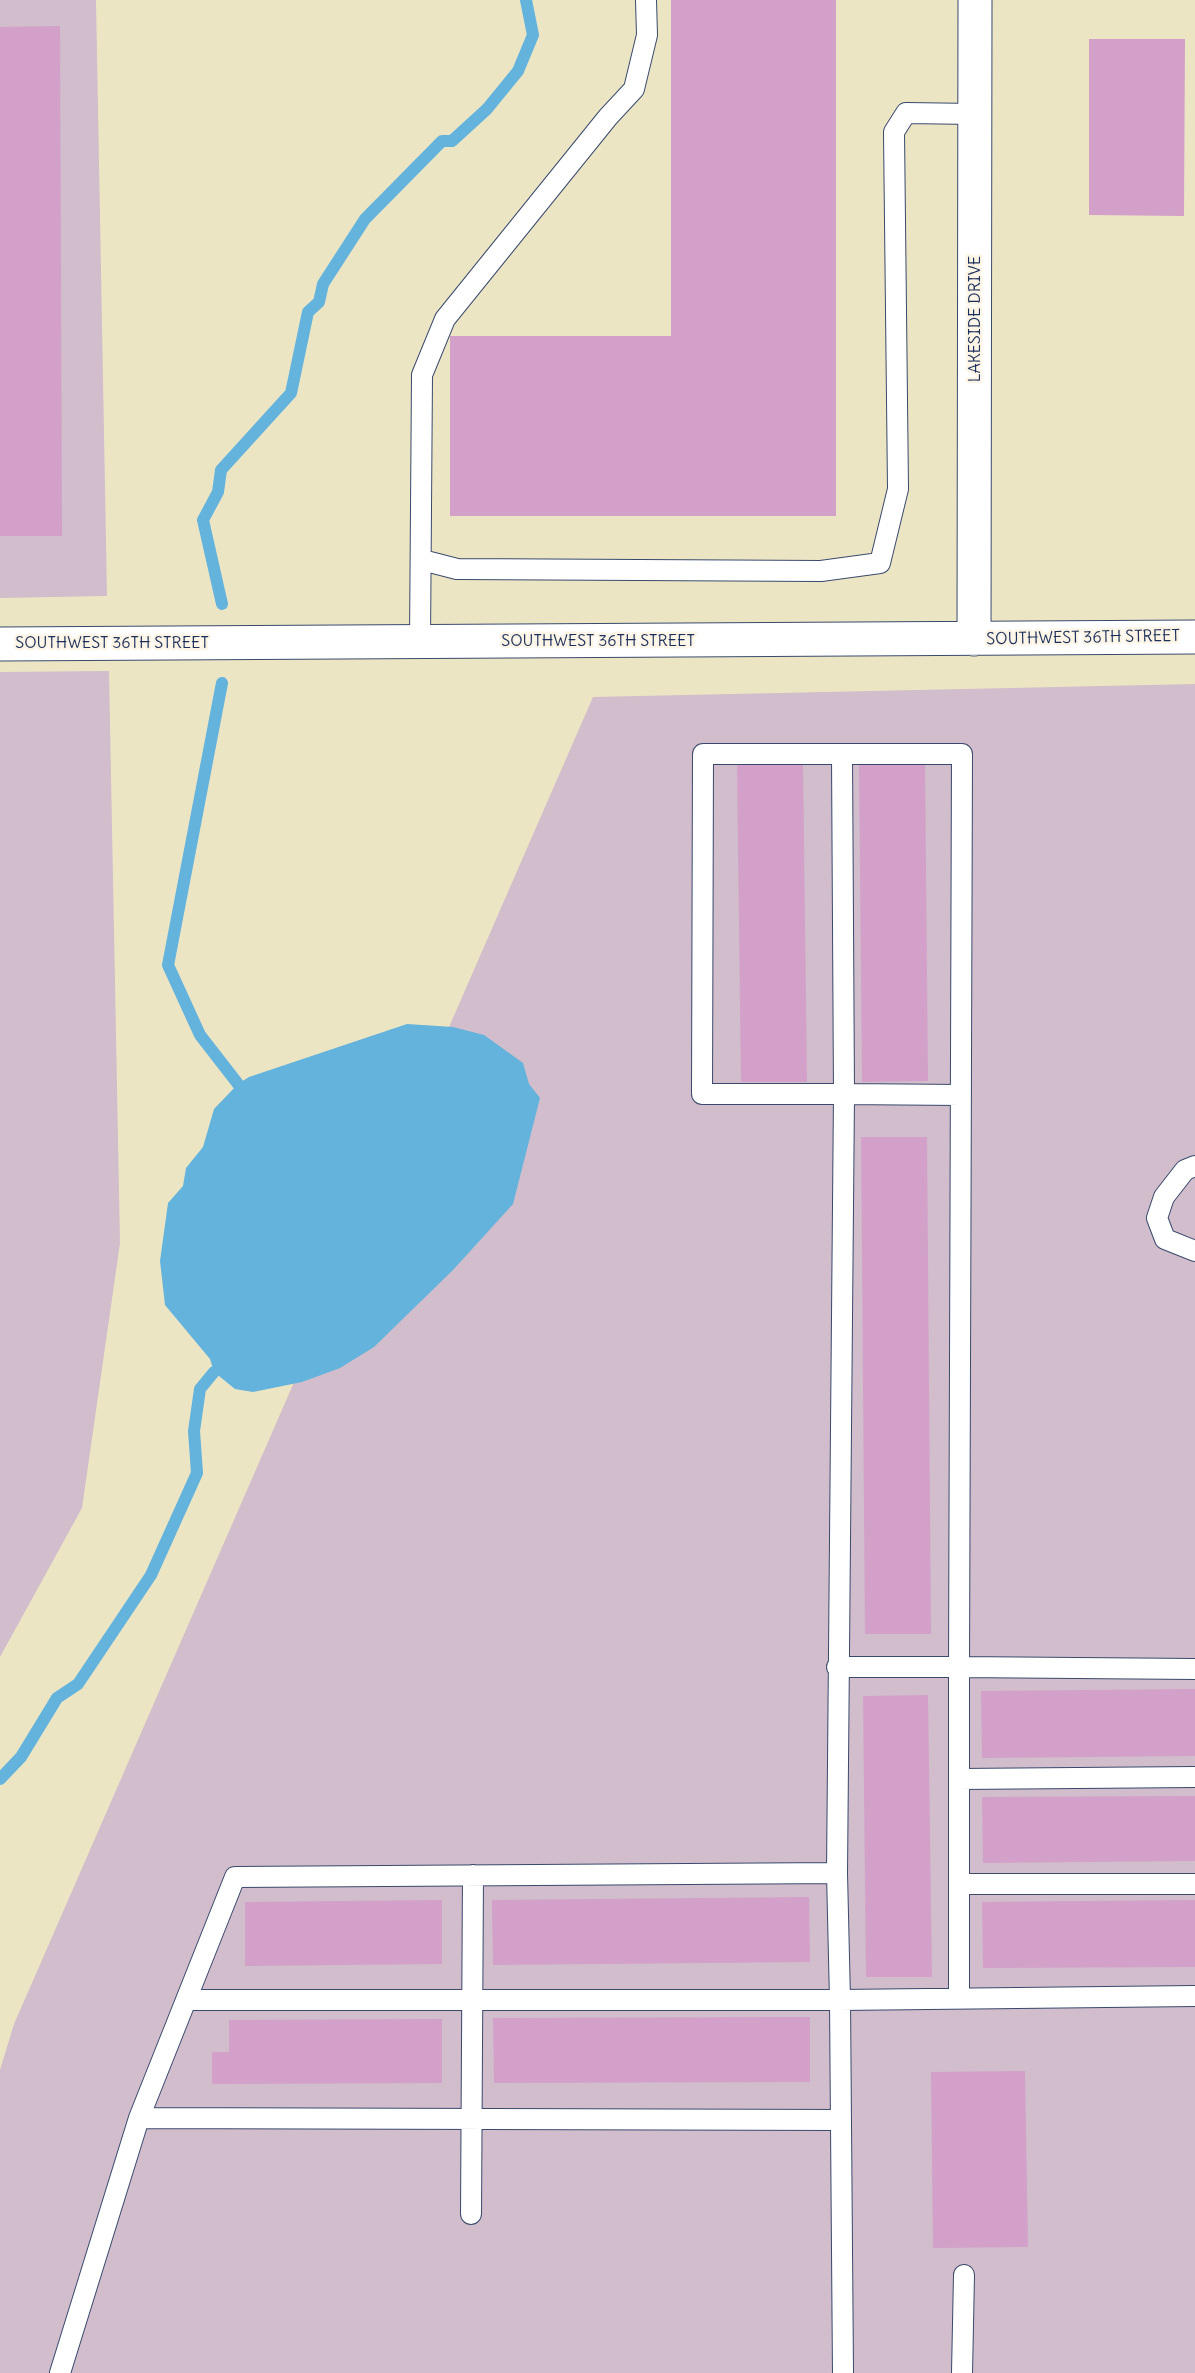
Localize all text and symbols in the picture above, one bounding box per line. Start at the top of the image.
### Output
street label: LAKESIDE DRIVE [965,256,985,382]
street label: SOUTHWEST 36TH STREET [986,627,1180,649]
street label: SOUTHWEST 36TH STREET [501,631,695,651]
street label: SOUTHWEST 36TH STREET [15,633,209,653]

